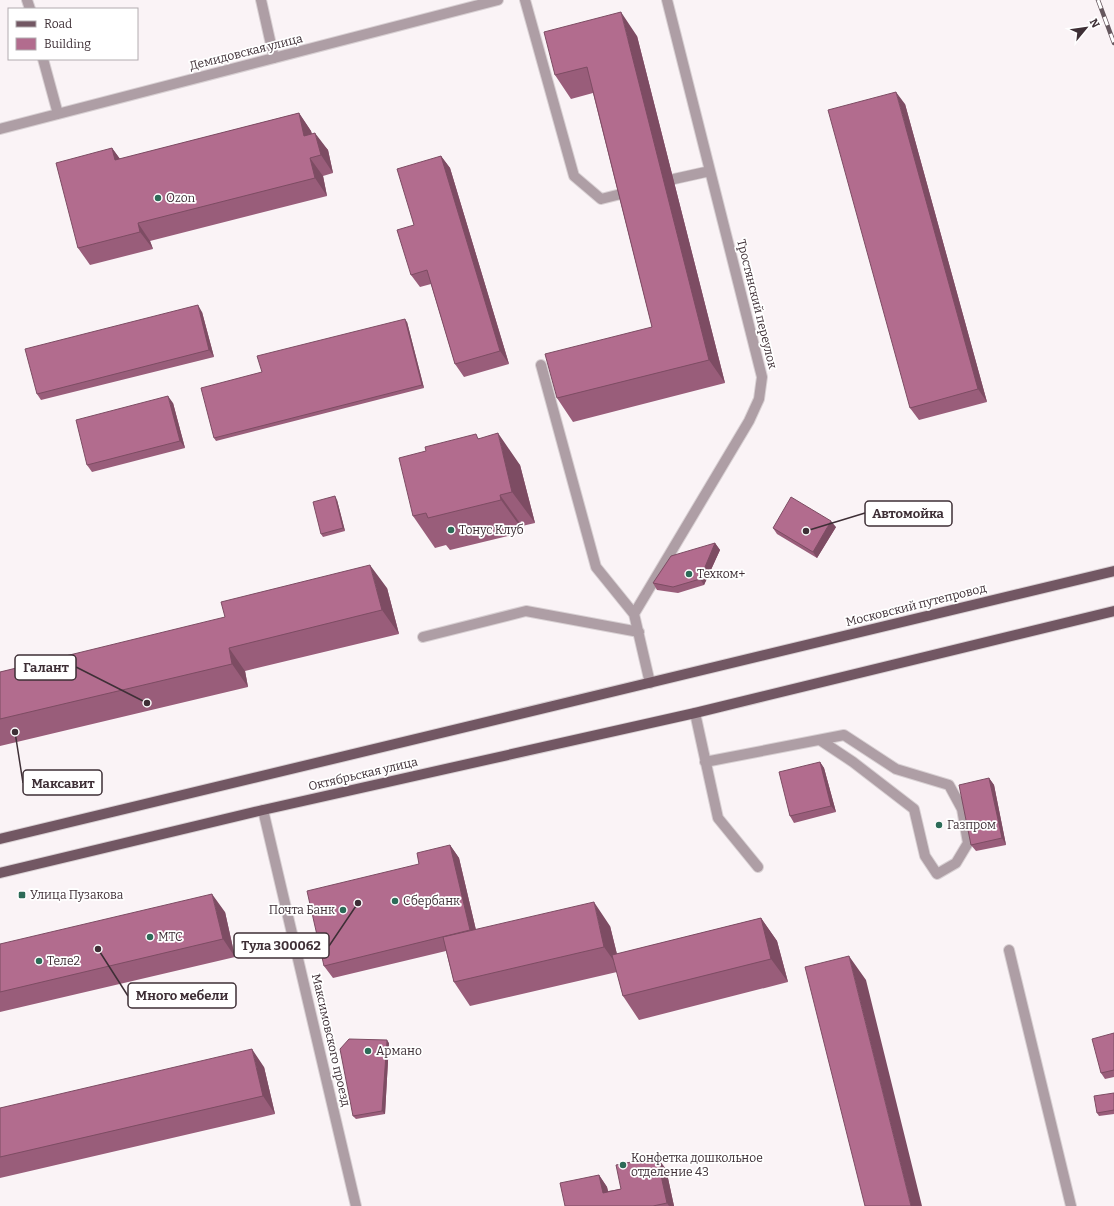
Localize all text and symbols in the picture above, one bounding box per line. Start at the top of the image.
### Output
legend [8,8,138,60]
north arrow [1066,8,1106,48]
text: Road [44,17,72,31]
text: N [1087,17,1102,31]
street label: Демидовская улица [188,31,304,73]
text: Building [44,37,91,51]
place label: Ozon [166,191,196,205]
marker: Ozon [153,193,163,203]
street label: Тростянский переулок [734,238,780,370]
callout: Автомойка [865,501,952,526]
text: Автомойка [872,506,945,521]
place label: Тонус Клуб [459,523,524,537]
marker: Тонус Клуб [446,525,456,535]
place label: Техком+ [697,567,746,581]
marker: Техком+ [684,569,694,579]
street label: Московский путепровод [844,581,988,629]
callout: Галант [15,655,76,680]
text: Галант [23,660,69,675]
street label: Октябрьская улица [307,754,420,793]
callout: Максавит [23,770,102,795]
text: Максавит [31,776,95,791]
place label: Газпром [947,818,996,832]
marker: Газпром [934,820,944,830]
place label: Улица Пузакова [30,888,124,902]
marker: Улица Пузакова [17,890,27,900]
place label: Сбербанк [403,894,460,908]
marker: Сбербанк [390,896,400,906]
place label: Почта Банк [269,903,335,917]
marker: Почта Банк [338,905,348,915]
place label: МТС [158,930,183,944]
marker: МТС [145,932,155,942]
callout: Тула 300062 [234,933,329,958]
text: Тула 300062 [241,938,321,953]
place label: Теле2 [47,954,80,968]
marker: Теле2 [34,956,44,966]
street label: Максимовского проезд [309,972,353,1108]
callout: Много мебели [128,983,236,1008]
text: Много мебели [136,988,228,1003]
place label: Армано [376,1044,422,1058]
marker: Армано [363,1046,373,1056]
place label: Конфетка дошкольное отделение 43 [631,1151,763,1179]
marker: Конфетка дошкольное отделение 43 [618,1160,628,1170]

